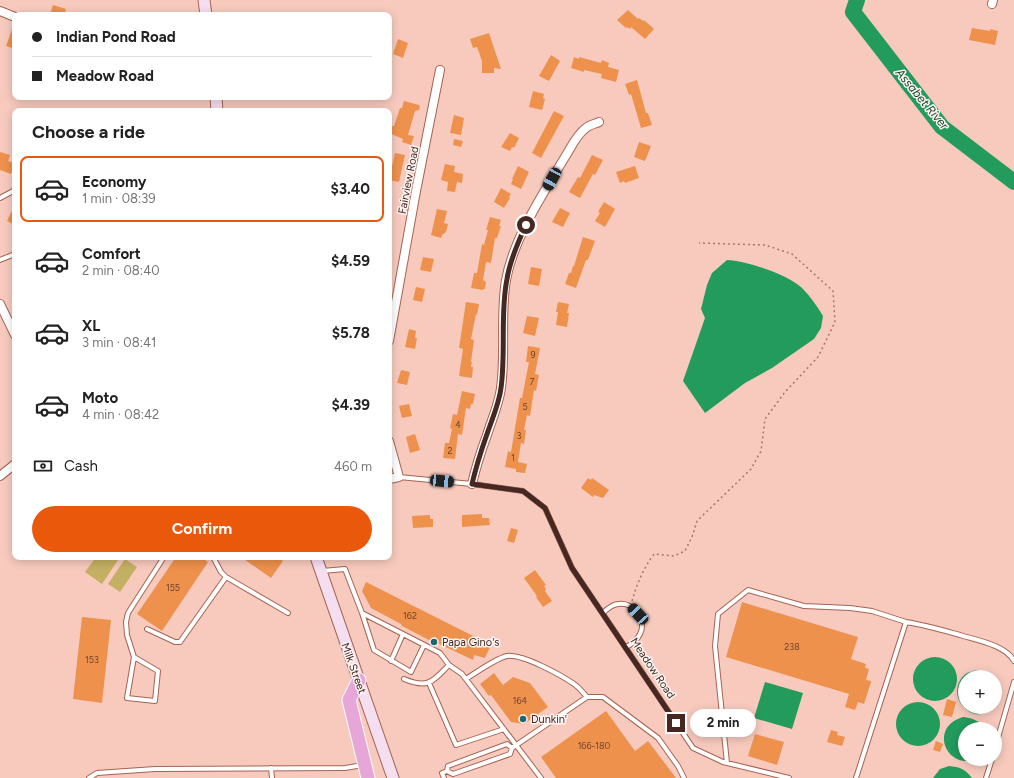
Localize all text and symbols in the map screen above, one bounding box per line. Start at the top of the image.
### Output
text: Indian Pond Road [56,28,176,46]
water label: Assabet River [892,65,952,133]
text: Meadow Road [56,67,154,85]
text: Choose a ride [32,121,145,143]
street label: Fairview Road [396,145,421,215]
car [541,166,563,192]
icon: car [34,171,70,207]
text: Economy [82,173,147,191]
text: $3.40 [330,180,370,198]
text: 1 min · 08:39 [82,191,156,206]
route start [517,216,535,234]
icon: car [34,243,70,279]
text: Comfort [82,245,141,263]
text: $4.59 [331,252,370,270]
text: 2 min · 08:40 [82,263,160,278]
icon: car [34,315,70,351]
text: XL [82,317,100,335]
text: $5.78 [332,324,370,342]
text: 3 min · 08:41 [82,335,156,350]
house number: 9 [530,349,536,360]
house number: 7 [530,376,535,387]
icon: car [34,387,70,423]
text: Moto [82,389,118,407]
text: $4.39 [331,396,370,414]
house number: 5 [522,401,528,412]
text: 4 min · 08:42 [82,407,159,422]
house number: 4 [455,419,461,430]
house number: 3 [517,430,522,441]
house number: 2 [447,445,453,456]
house number: 1 [511,452,515,463]
icon: cash [32,455,54,477]
text: Cash [64,457,98,475]
text: 460 m [334,459,372,474]
car [430,474,454,488]
button: Confirm [32,506,372,552]
house number: 155 [166,582,180,593]
car [625,601,651,627]
house number: 162 [403,610,417,621]
place label: Papa Gino's [442,636,499,649]
street label: Meadow Road [628,636,678,701]
marker: Papa Gino's [429,637,439,647]
street label: Milk Street [338,641,369,695]
house number: 238 [784,641,800,652]
house number: 153 [85,654,99,665]
map controls [958,670,1002,766]
button: + [958,670,1002,714]
house number: 164 [513,695,528,706]
callout: 2 min [690,709,756,737]
place label: Dunkin' [531,713,567,726]
marker: Dunkin' [518,714,528,724]
route end [667,714,685,732]
text: 2 min [707,715,739,730]
button: − [958,722,1002,766]
house number: 166-180 [578,740,611,751]

